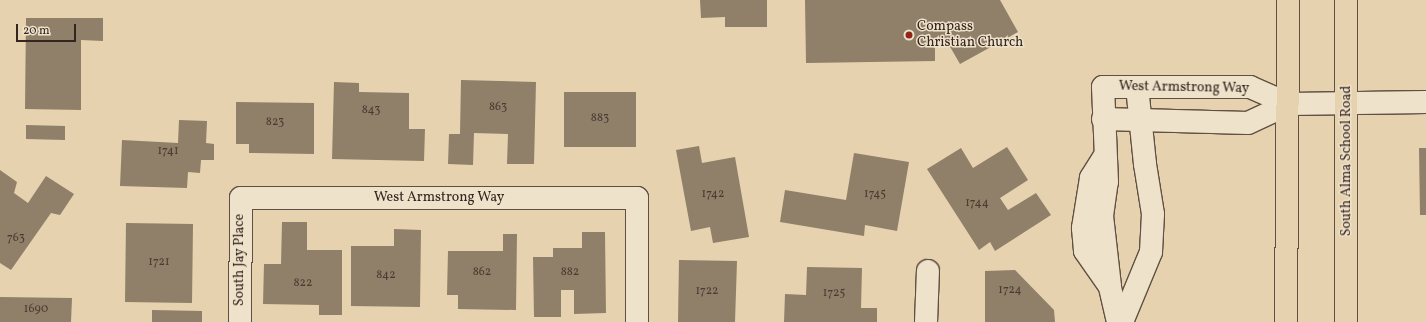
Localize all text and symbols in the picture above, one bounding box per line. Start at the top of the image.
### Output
scale bar [18,16,78,42]
place label: Compass Christian Church [917,19,1023,52]
text: 20 m [23,23,50,39]
marker: Compass Christian Church [904,30,914,40]
street label: West Armstrong Way [1118,78,1250,98]
street label: South Alma School Road [1339,86,1355,236]
house number: 863 [489,101,507,115]
house number: 843 [362,104,380,118]
house number: 883 [591,112,609,126]
house number: 823 [266,116,284,130]
house number: 1741 [157,145,179,159]
house number: 1742 [702,188,724,202]
house number: 1745 [864,188,886,202]
street label: West Armstrong Way [373,190,505,206]
house number: 1744 [965,197,989,211]
street label: South Jay Place [232,214,248,306]
house number: 763 [7,232,25,246]
house number: 1721 [148,256,170,270]
house number: 862 [473,266,491,280]
house number: 882 [561,266,579,280]
house number: 842 [376,269,396,283]
house number: 822 [294,277,312,291]
house number: 1724 [998,284,1022,298]
house number: 1722 [695,285,719,299]
house number: 1725 [823,287,845,301]
house number: 1690 [24,303,48,317]

